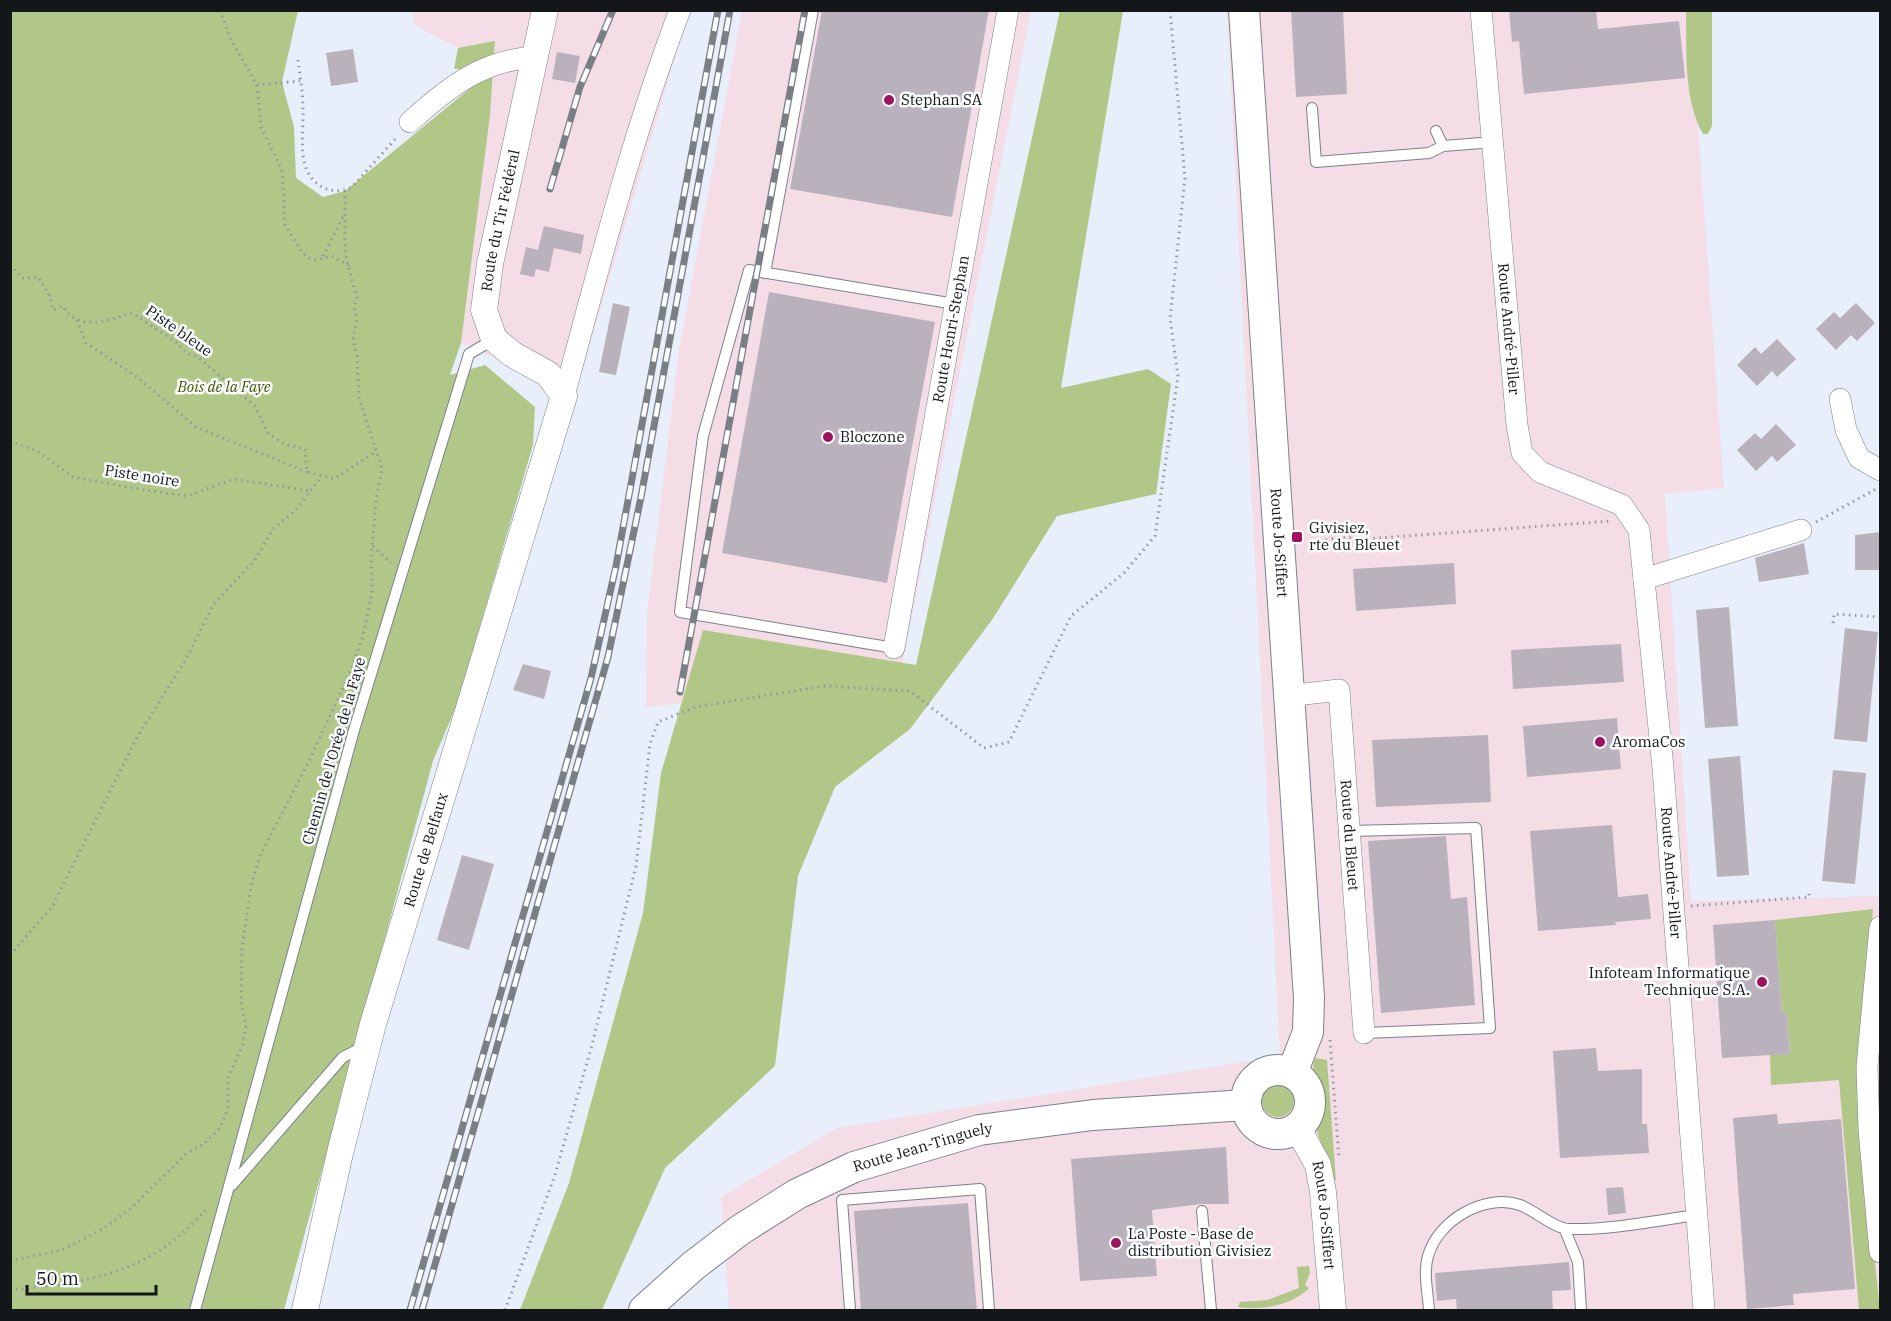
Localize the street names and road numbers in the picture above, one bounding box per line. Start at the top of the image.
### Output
street label: Route du Tir Fédéral [477,148,524,293]
street label: Route Henri-Stephan [928,253,973,404]
street label: Route André-Piller [1494,262,1524,396]
street label: Piste bleue [142,301,216,360]
street label: Piste noire [103,460,181,491]
street label: Route Jo-Siffert [1266,488,1293,598]
street label: Chemin de l'Orée de la Faye [298,655,369,847]
street label: Route du Bleuet [1337,779,1364,892]
street label: Route de Belfaux [399,790,452,909]
street label: Route André-Piller [1657,806,1686,940]
street label: Route Jean-Tinguely [850,1118,993,1176]
street label: Route Jo-Siffert [1308,1159,1340,1270]

